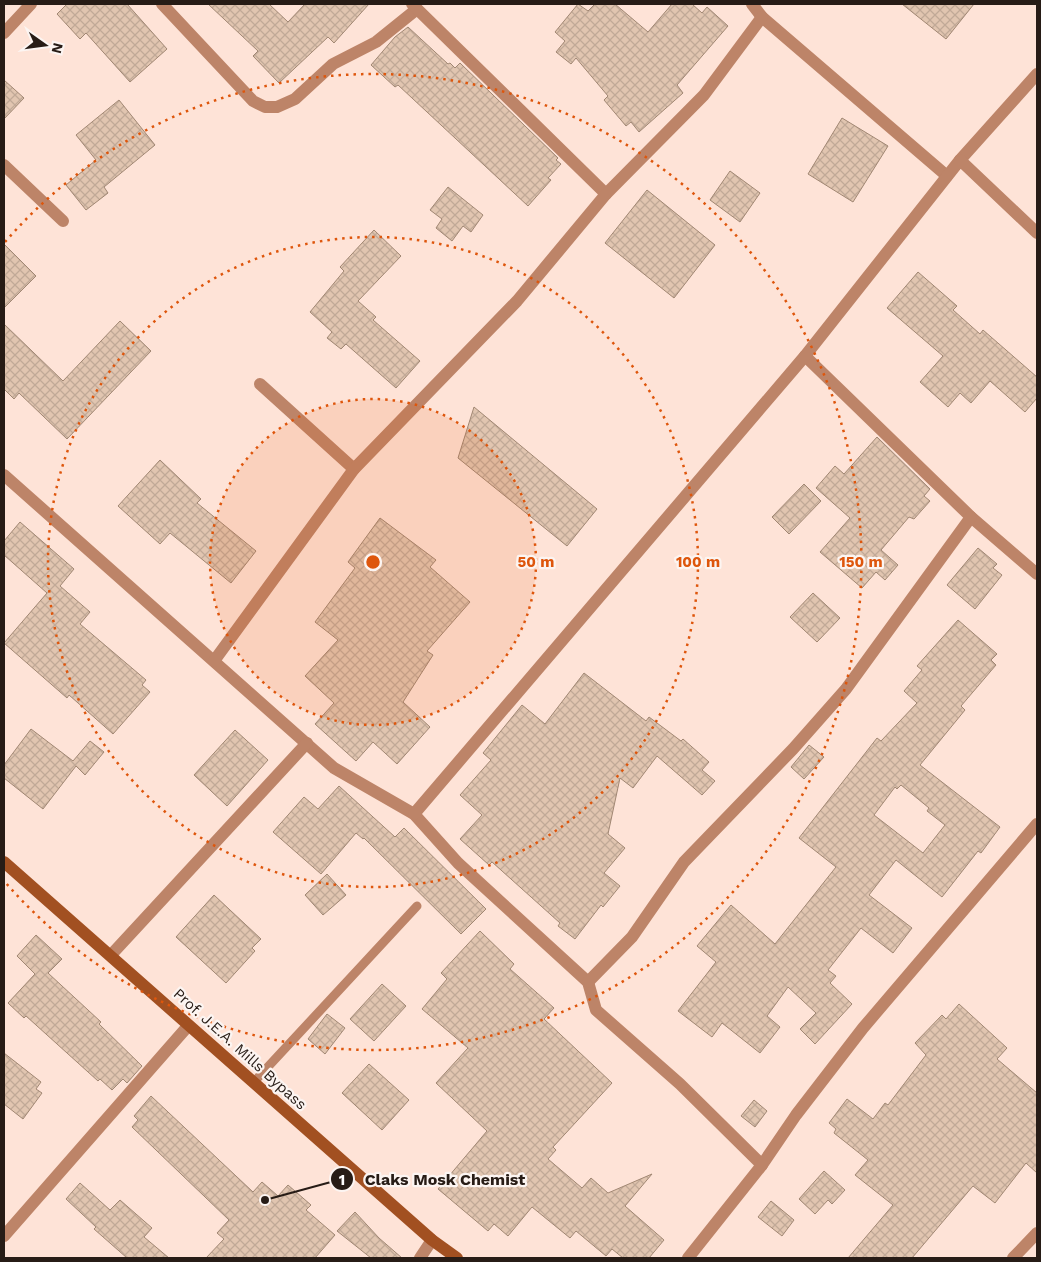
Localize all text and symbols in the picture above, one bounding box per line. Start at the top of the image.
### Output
north arrow [20,20,70,70]
text: N [49,41,67,55]
centre of rings [364,553,382,571]
text: 50 m [518,553,554,571]
text: 100 m [676,553,720,571]
text: 150 m [839,553,883,571]
street label: Prof. J.E.A. Mills Bypass [170,984,310,1114]
callout: Claks Mosk Chemist [330,1164,536,1195]
text: Claks Mosk Chemist [365,1170,525,1189]
text: 1 [339,1171,345,1189]

